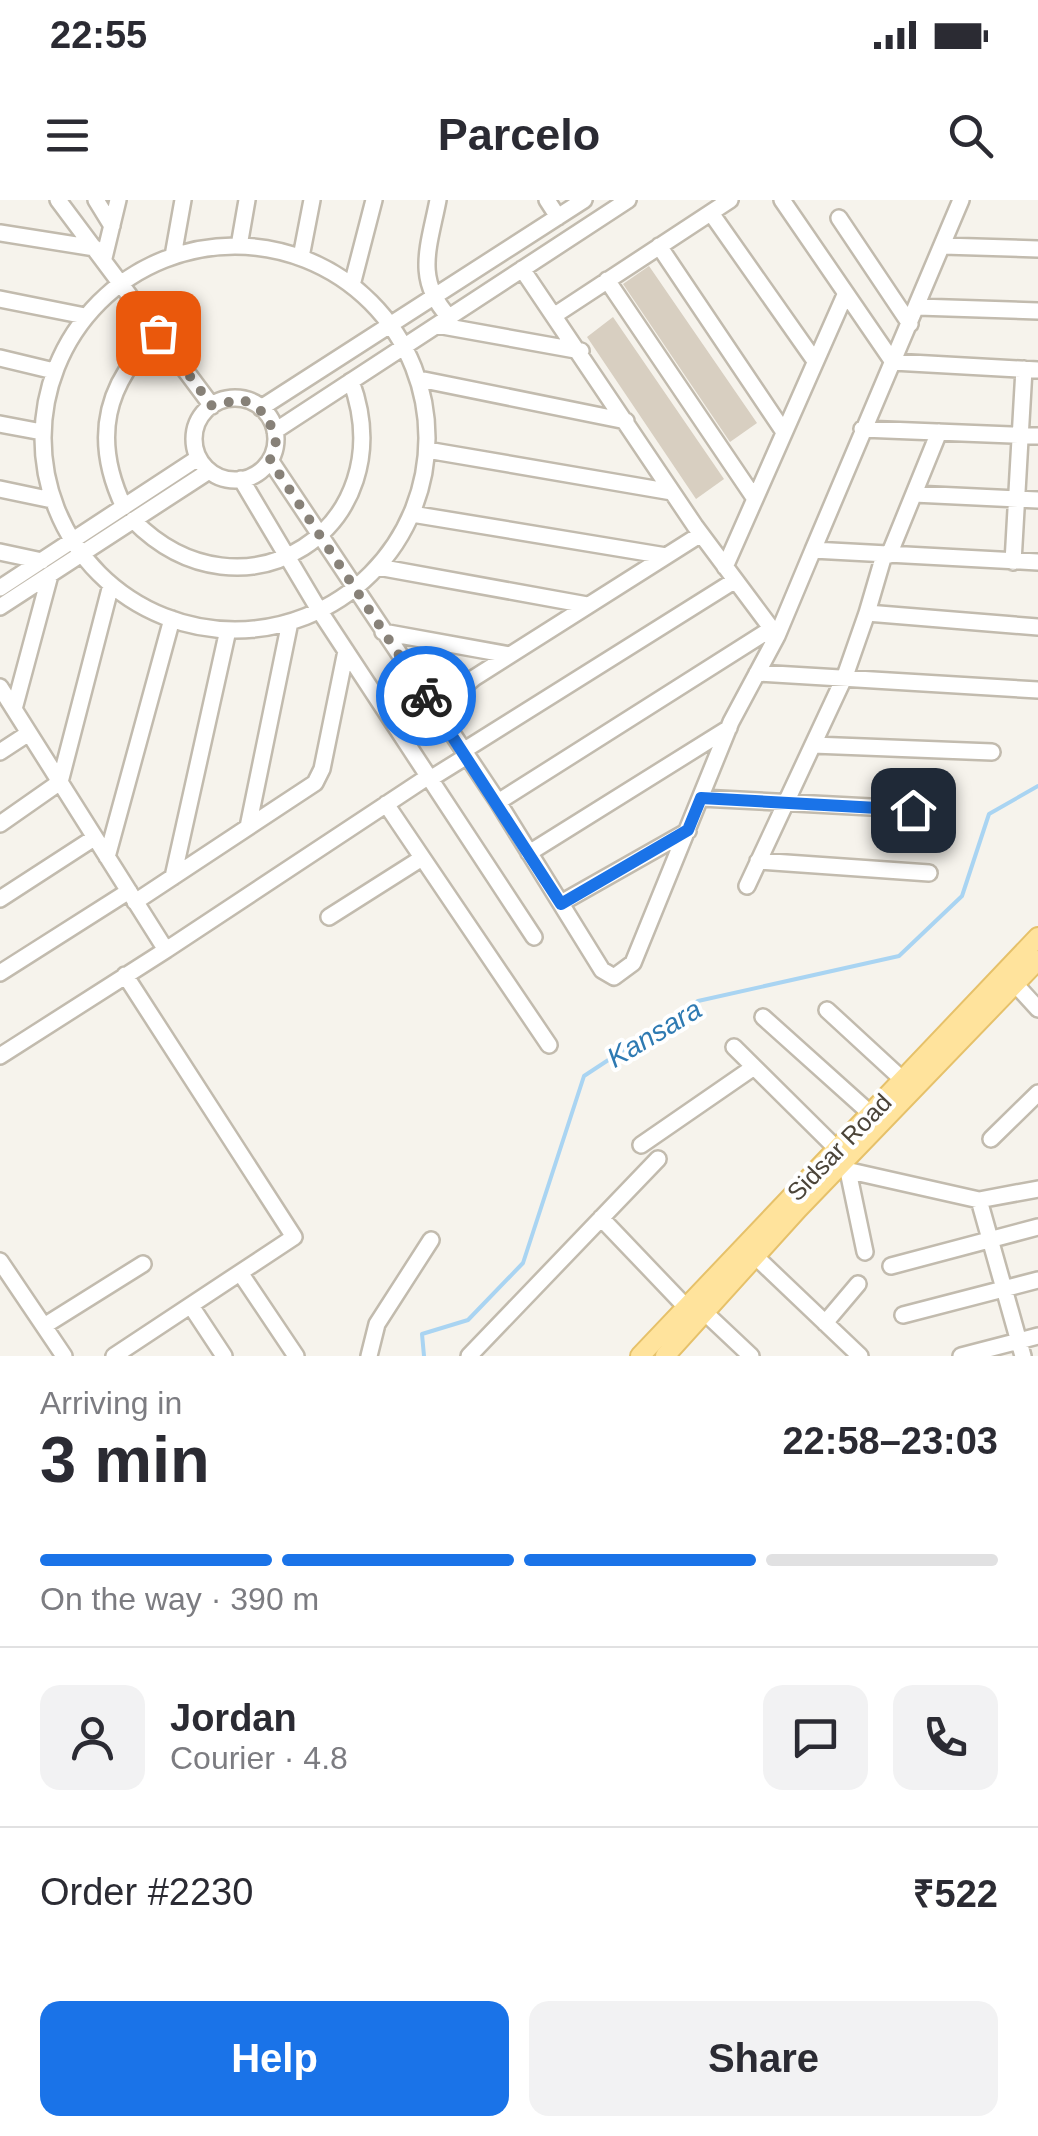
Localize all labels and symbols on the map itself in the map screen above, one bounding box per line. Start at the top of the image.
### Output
pin [116,291,201,376]
courier [376,646,476,746]
pin [871,768,956,853]
water label: Kansara [602,993,707,1074]
street label: Sidsar Road [781,1088,897,1206]

